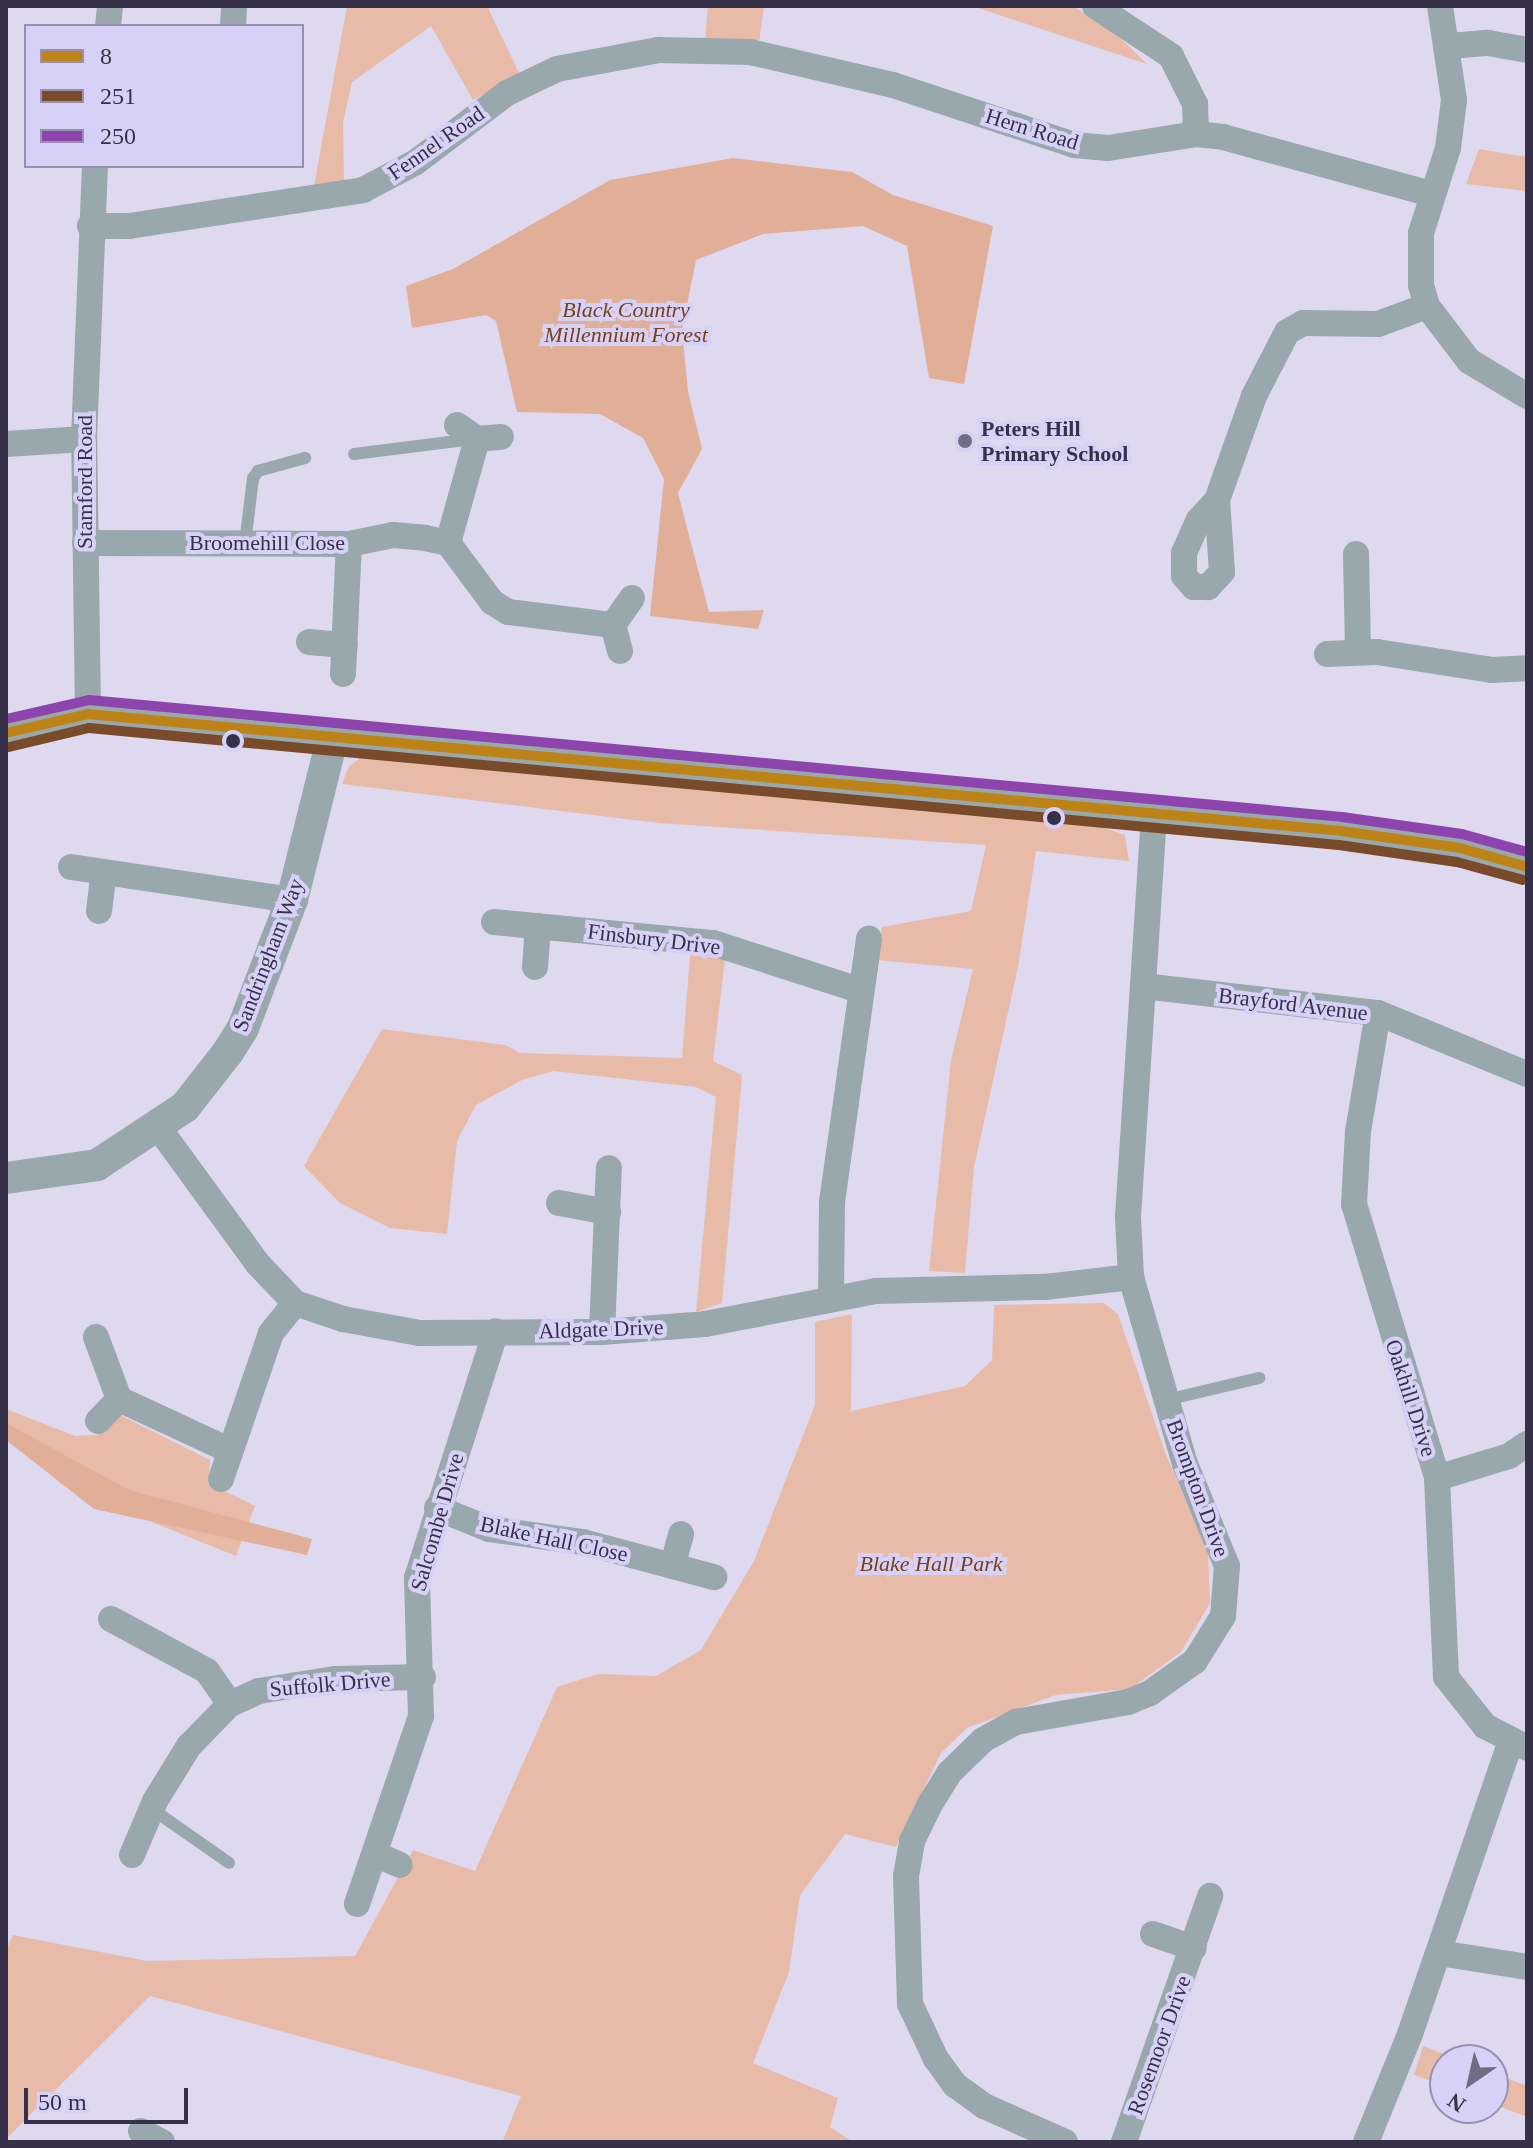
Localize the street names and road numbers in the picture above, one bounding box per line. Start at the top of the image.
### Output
street label: Fennel Road [383,100,489,186]
street label: Hern Road [982,102,1082,156]
street label: Stamford Road [72,415,98,549]
street label: Broomehill Close [189,530,345,556]
street label: Sandringham Way [227,874,309,1036]
street label: Finsbury Drive [586,918,722,960]
street label: Brayford Avenue [1216,982,1370,1026]
street label: Aldgate Drive [538,1314,664,1344]
street label: Oakhill Drive [1380,1336,1442,1460]
street label: Brompton Drive [1161,1415,1235,1561]
street label: Salcombe Drive [405,1450,469,1594]
street label: Blake Hall Close [478,1510,630,1568]
street label: Suffolk Drive [268,1666,392,1702]
street label: Rosemoor Drive [1122,1972,1196,2118]

